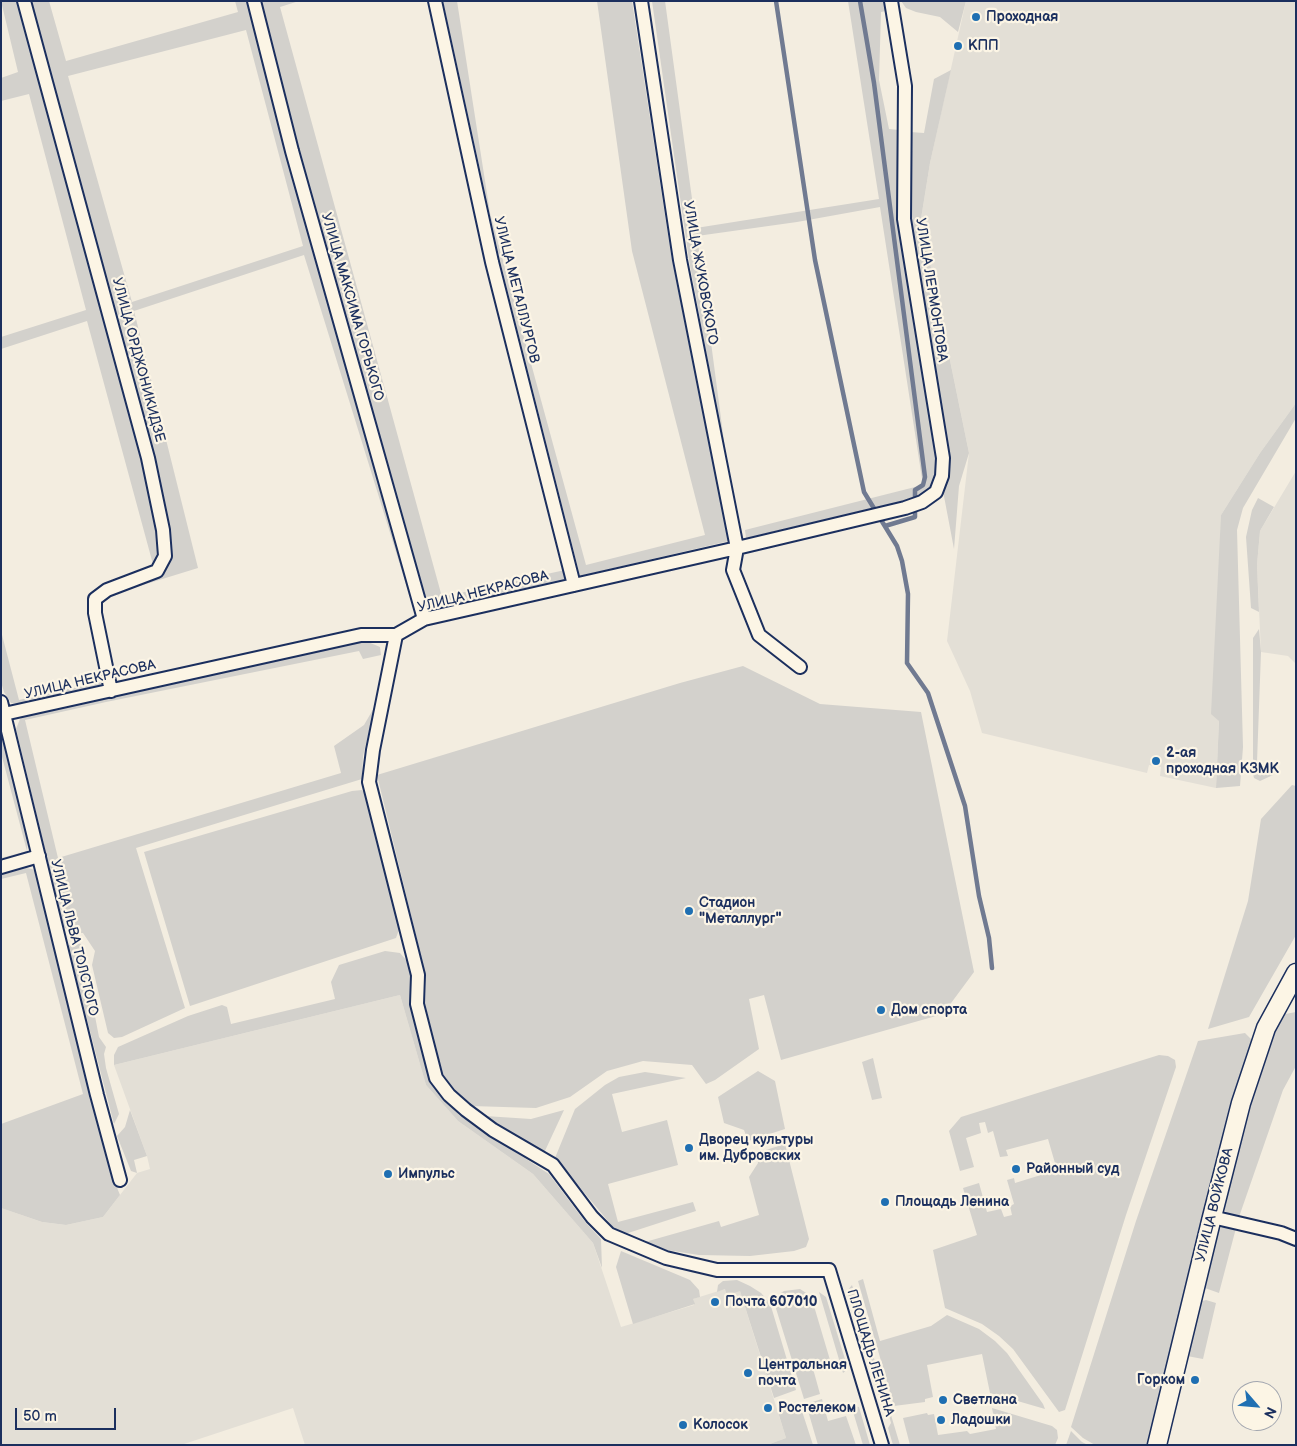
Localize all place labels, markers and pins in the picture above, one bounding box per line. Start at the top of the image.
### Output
place label: Проходная [986,9,1058,25]
marker: Проходная [970,11,982,23]
place label: КПП [968,38,999,54]
marker: КПП [952,40,964,52]
place label: 2-ая проходная КЗМК [1166,745,1279,778]
marker: 2-ая проходная КЗМК [1150,755,1162,767]
place label: Стадион "Металлург" [699,895,782,928]
marker: Стадион "Металлург" [683,905,695,917]
place label: Дом спорта [891,1002,967,1018]
marker: Дом спорта [875,1004,887,1016]
place label: Дворец культуры им. Дубровских [699,1132,813,1164]
marker: Дворец культуры им. Дубровских [683,1142,695,1154]
place label: Районный суд [1026,1161,1119,1177]
marker: Районный суд [1010,1163,1022,1175]
place label: Импульс [398,1166,455,1182]
marker: Импульс [382,1168,394,1180]
place label: Площадь Ленина [895,1194,1009,1210]
marker: Площадь Ленина [879,1196,891,1208]
place label: Почта 607010 [725,1294,818,1310]
marker: Почта 607010 [709,1296,721,1308]
place label: Центральная почта [758,1357,847,1390]
marker: Центральная почта [742,1367,754,1379]
place label: Горком [1137,1372,1185,1388]
marker: Горком [1189,1374,1201,1386]
place label: Светлана [953,1392,1017,1408]
marker: Светлана [937,1394,949,1406]
place label: Ростелеком [778,1400,856,1416]
marker: Ростелеком [762,1402,774,1414]
place label: Ладошки [951,1412,1011,1428]
marker: Ладошки [935,1414,947,1426]
place label: Колосок [693,1417,748,1433]
marker: Колосок [677,1419,689,1431]

